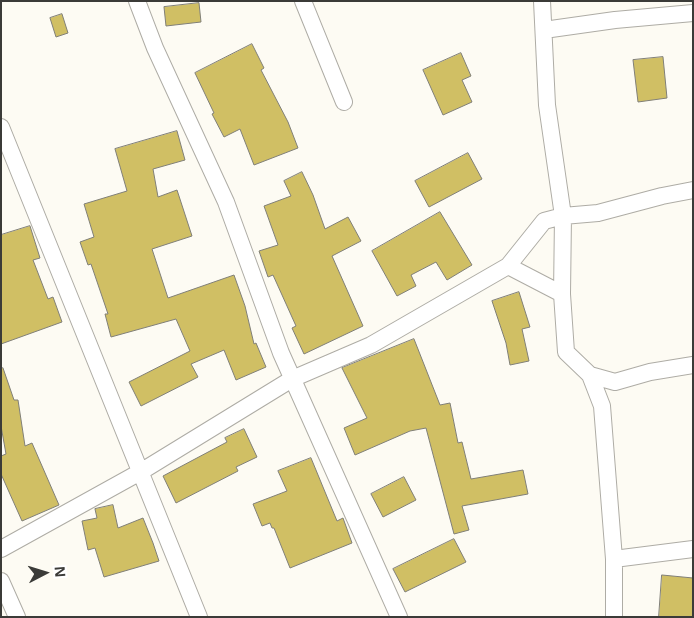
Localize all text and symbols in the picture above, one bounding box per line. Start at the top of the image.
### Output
north arrow [20,548,70,598]
text: N [50,565,70,578]

